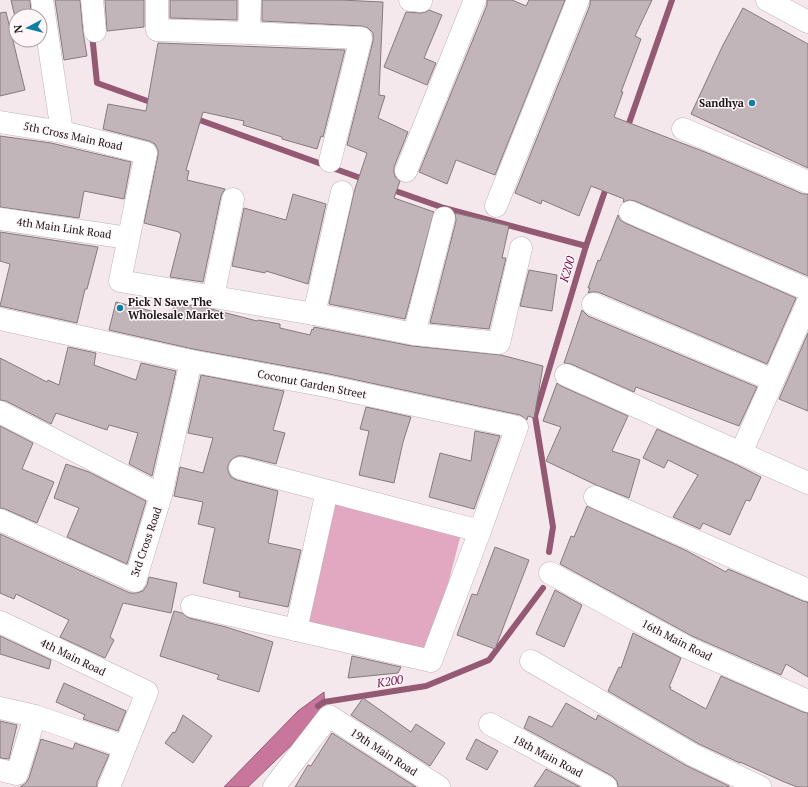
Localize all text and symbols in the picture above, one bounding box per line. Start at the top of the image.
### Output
north arrow [8,8,48,48]
text: N [11,24,26,34]
place label: Sandhya [699,96,744,110]
marker: Sandhya [747,98,757,108]
street label: 5th Cross Main Road [22,119,124,153]
street label: 4th Main Link Road [16,214,112,242]
water label: K200 [556,253,578,285]
place label: Pick N Save The Wholesale Market [128,295,224,322]
marker: Pick N Save The Wholesale Market [115,303,125,313]
street label: Coconut Garden Street [256,367,368,401]
street label: 3rd Cross Road [127,505,165,579]
street label: 16th Main Road [639,616,715,664]
street label: 4th Main Road [38,635,108,679]
water label: K200 [375,671,405,691]
street label: 19th Main Road [348,725,420,779]
street label: 18th Main Road [511,732,585,780]

